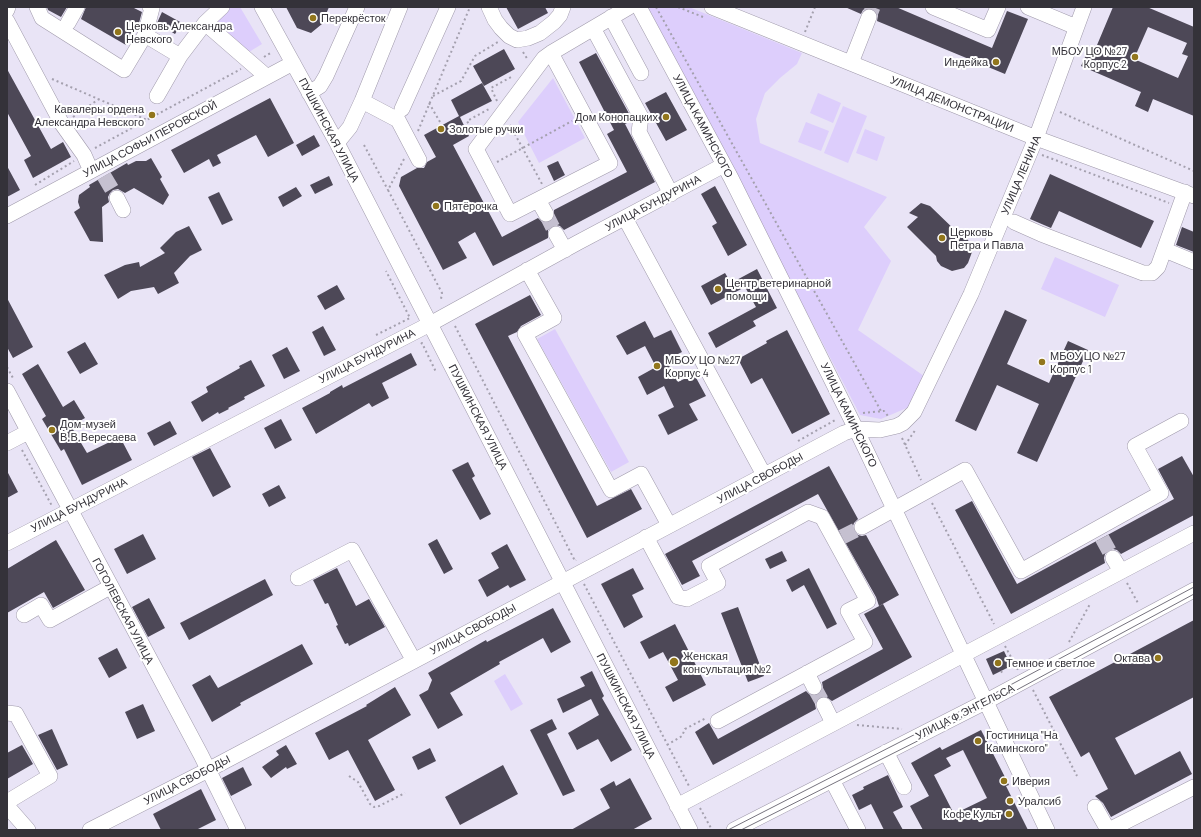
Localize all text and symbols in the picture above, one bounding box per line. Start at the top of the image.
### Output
place label: Перекрёсток [321,11,386,25]
marker: Перекрёсток [308,13,318,23]
place label: Церковь Александра Невского [126,19,232,45]
marker: Церковь Александра Невского [113,27,123,37]
place label: МБОУ ЦО №27 Корпус 2 [1052,44,1127,70]
marker: МБОУ ЦО №27 Корпус 2 [1130,52,1140,62]
place label: Индейка [944,55,988,69]
marker: Индейка [991,57,1001,67]
street label: УЛИЦА КАМИНСКОГО [670,72,736,180]
street label: УЛИЦА ДЕМОНСТРАЦИИ [888,73,1016,135]
street label: ПУШКИНСКАЯ УЛИЦА [296,76,362,184]
street label: УЛИЦА СОФЬИ ПЕРОВСКОЙ [81,98,219,180]
place label: Кавалеры ордена Александра Невского [34,102,144,128]
marker: Кавалеры ордена Александра Невского [147,110,157,120]
place label: Дом Конопацких [575,110,658,124]
marker: Дом Конопацких [661,112,671,122]
place label: Золотые ручки [449,122,523,136]
marker: Золотые ручки [436,124,446,134]
street label: УЛИЦА ЛЕНИНА [998,133,1044,217]
street label: УЛИЦА БУНДУРИНА [603,172,703,234]
place label: Пятёрочка [444,199,498,213]
marker: Пятёрочка [431,201,441,211]
place label: Церковь Петра и Павла [950,225,1024,251]
marker: Церковь Петра и Павла [937,233,947,243]
place label: Центр ветеринарной помощи [726,276,831,302]
marker: Центр ветеринарной помощи [713,284,723,294]
street label: УЛИЦА БУНДУРИНА [317,326,417,386]
place label: МБОУ ЦО №27 Корпус 1 [1050,349,1125,375]
place label: МБОУ ЦО №27 Корпус 4 [665,353,740,379]
marker: МБОУ ЦО №27 Корпус 1 [1037,357,1047,367]
street label: УЛИЦА КАМИНСКОГО [818,360,880,470]
marker: МБОУ ЦО №27 Корпус 4 [652,361,662,371]
street label: ПУШКИНСКАЯ УЛИЦА [446,362,510,472]
place label: Дом-музей В.В.Вересаева [60,417,136,443]
marker: Дом-музей В.В.Вересаева [47,425,57,435]
street label: УЛИЦА СВОБОДЫ [715,450,805,506]
street label: УЛИЦА БУНДУРИНА [29,475,129,535]
street label: ГОГОЛЕВСКАЯ УЛИЦА [89,556,157,666]
street label: УЛИЦА СВОБОДЫ [428,601,518,657]
place label: Женская консультация №2 [683,649,772,675]
street label: ПУШКИНСКАЯ УЛИЦА [594,651,658,761]
place label: Октава [1114,651,1150,665]
marker: Октава [1153,653,1163,663]
marker: Женская консультация №2 [668,656,680,668]
place label: Темное и светлое [1006,656,1095,670]
marker: Темное и светлое [993,658,1003,668]
street label: УЛИЦА Ф.ЭНГЕЛЬСА [913,681,1017,743]
place label: Гостиница "На Каминского" [986,728,1058,754]
marker: Гостиница "На Каминского" [973,736,983,746]
street label: УЛИЦА СВОБОДЫ [141,752,233,808]
place label: Иверия [1012,774,1050,788]
marker: Иверия [999,776,1009,786]
place label: Уралсиб [1018,794,1061,808]
marker: Уралсиб [1005,796,1015,806]
place label: Кофе Культ [943,807,1001,821]
marker: Кофе Культ [1004,809,1014,819]

